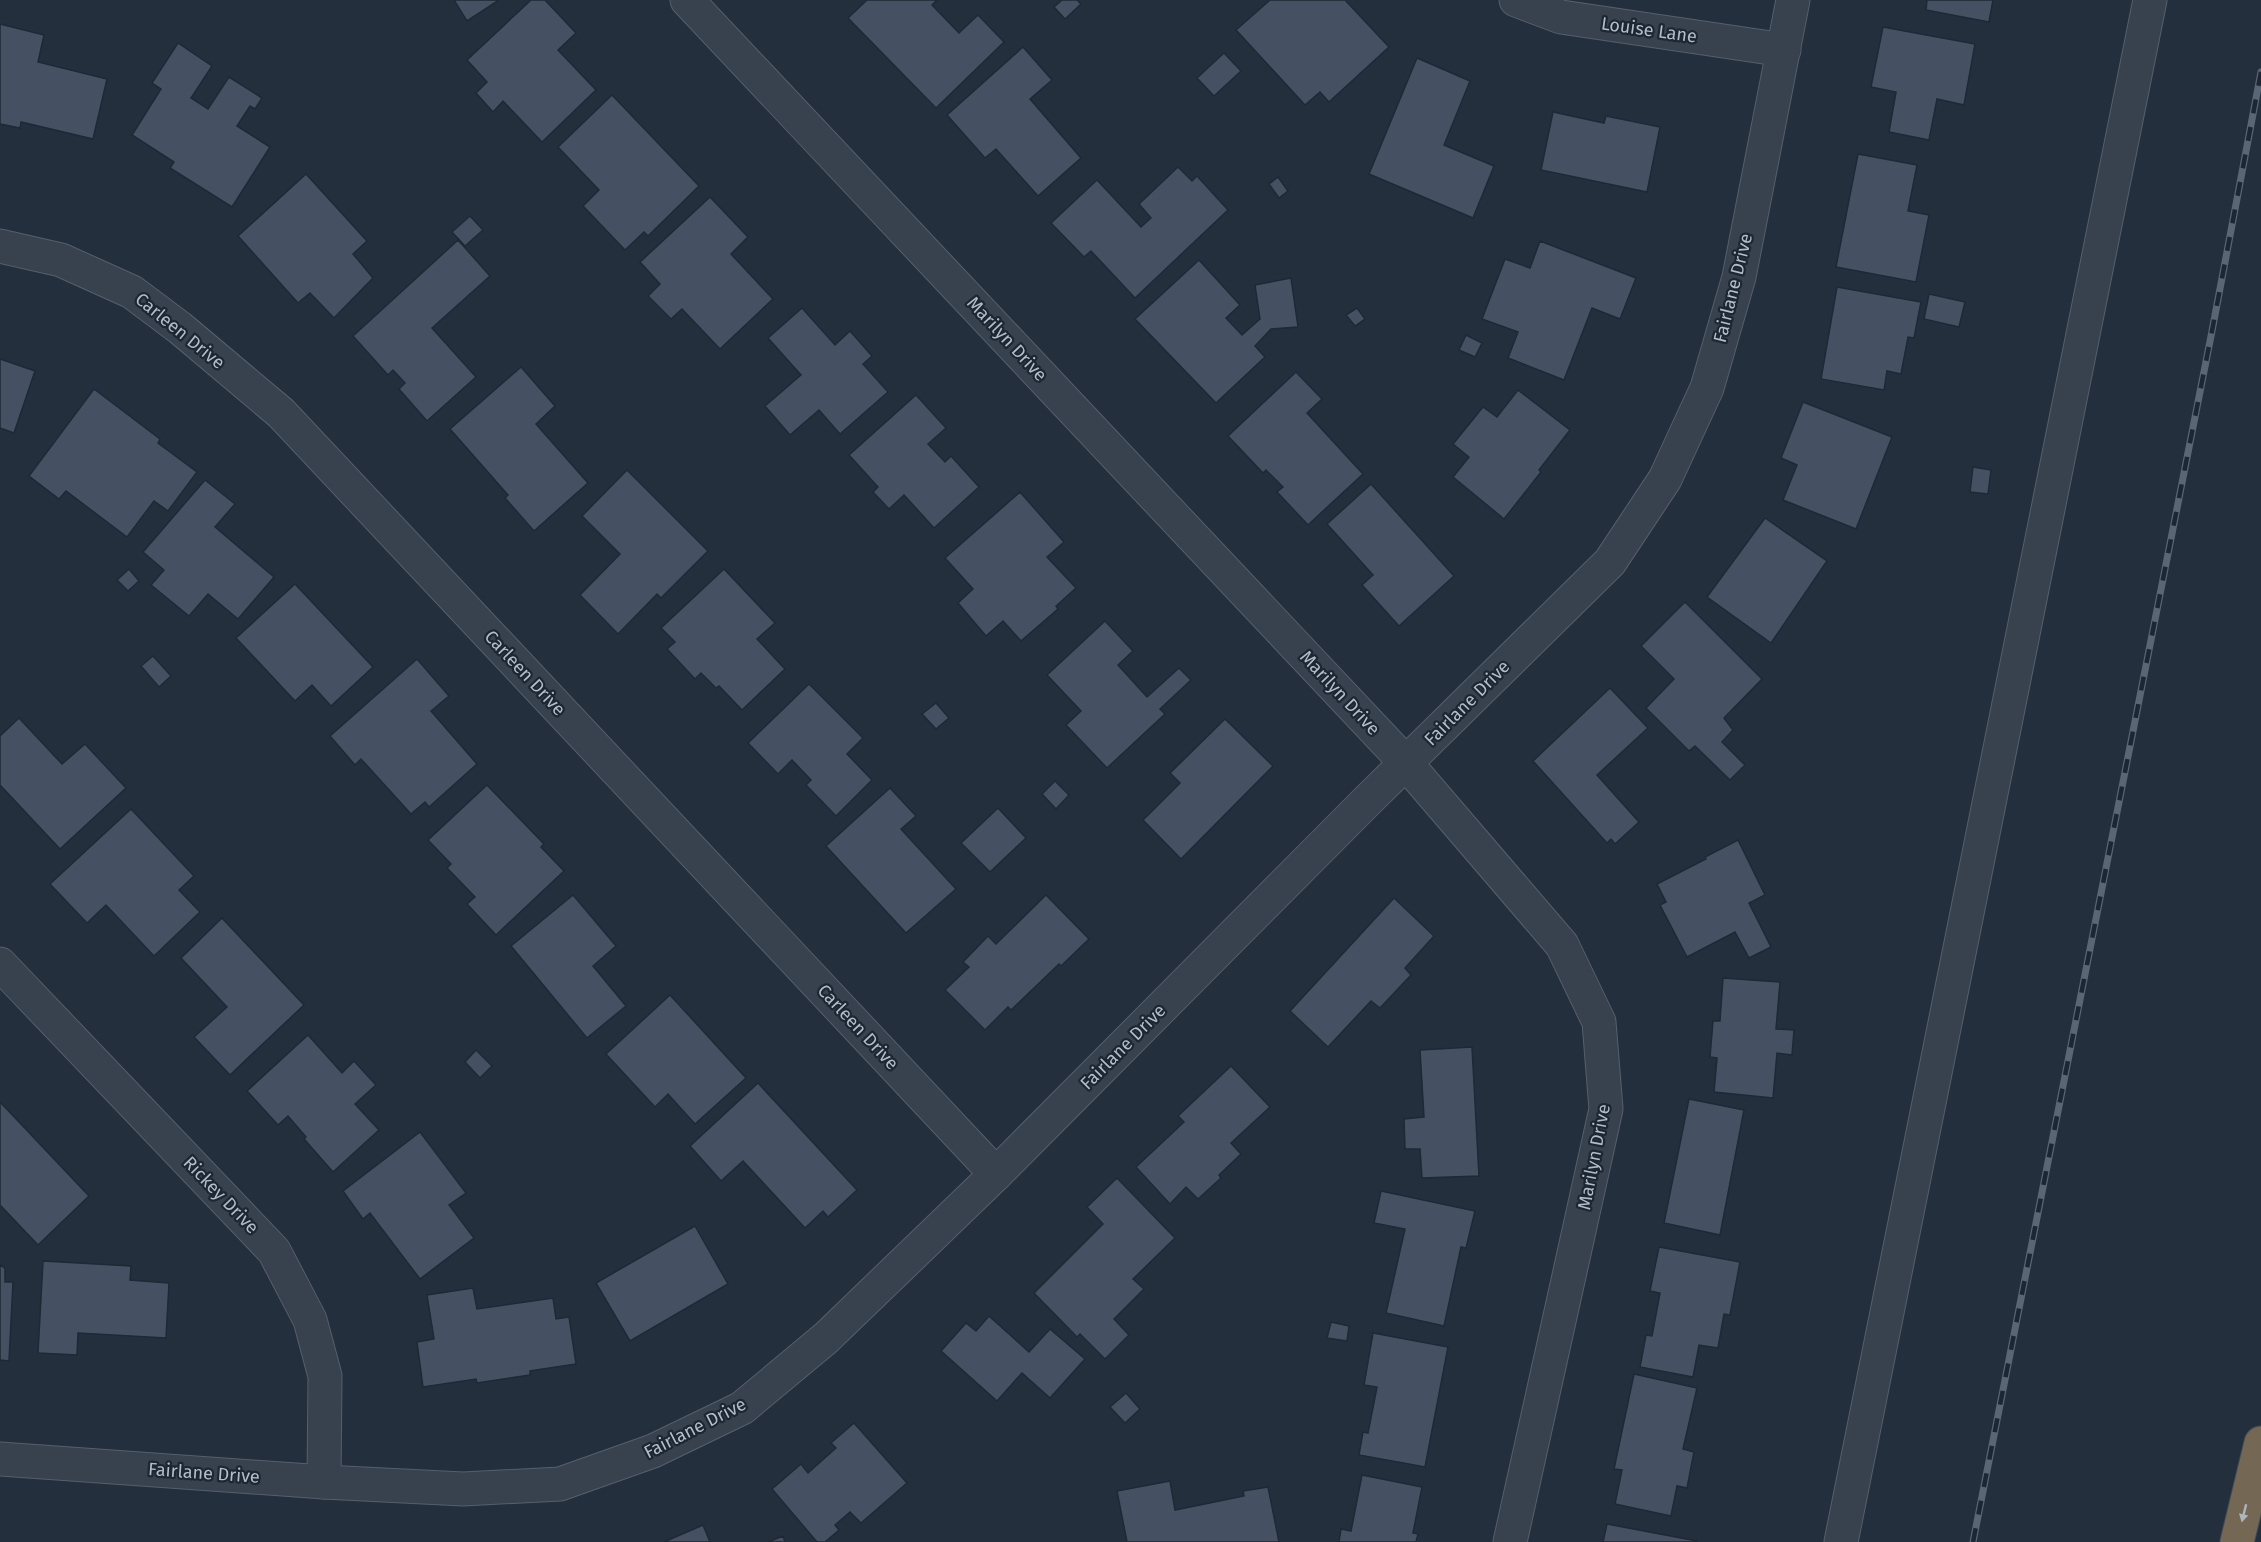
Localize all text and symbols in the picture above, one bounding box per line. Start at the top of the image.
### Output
street label: Louise Lane [1600,12,1698,48]
street label: Fairlane Drive [1709,231,1757,345]
street label: Carleen Drive [131,288,229,374]
street label: Marilyn Drive [962,292,1052,386]
street label: Carleen Drive [480,626,570,720]
street label: Marilyn Drive [1295,646,1385,740]
street label: Fairlane Drive [1420,656,1514,750]
street label: Carleen Drive [813,980,903,1074]
street label: Fairlane Drive [1076,1000,1170,1094]
street label: Marilyn Drive [1573,1102,1615,1212]
street label: Rickey Drive [179,1152,263,1238]
street label: Fairlane Drive [640,1393,750,1463]
street label: Fairlane Drive [147,1458,261,1488]
one-way arrow [2238,1504,2248,1522]

